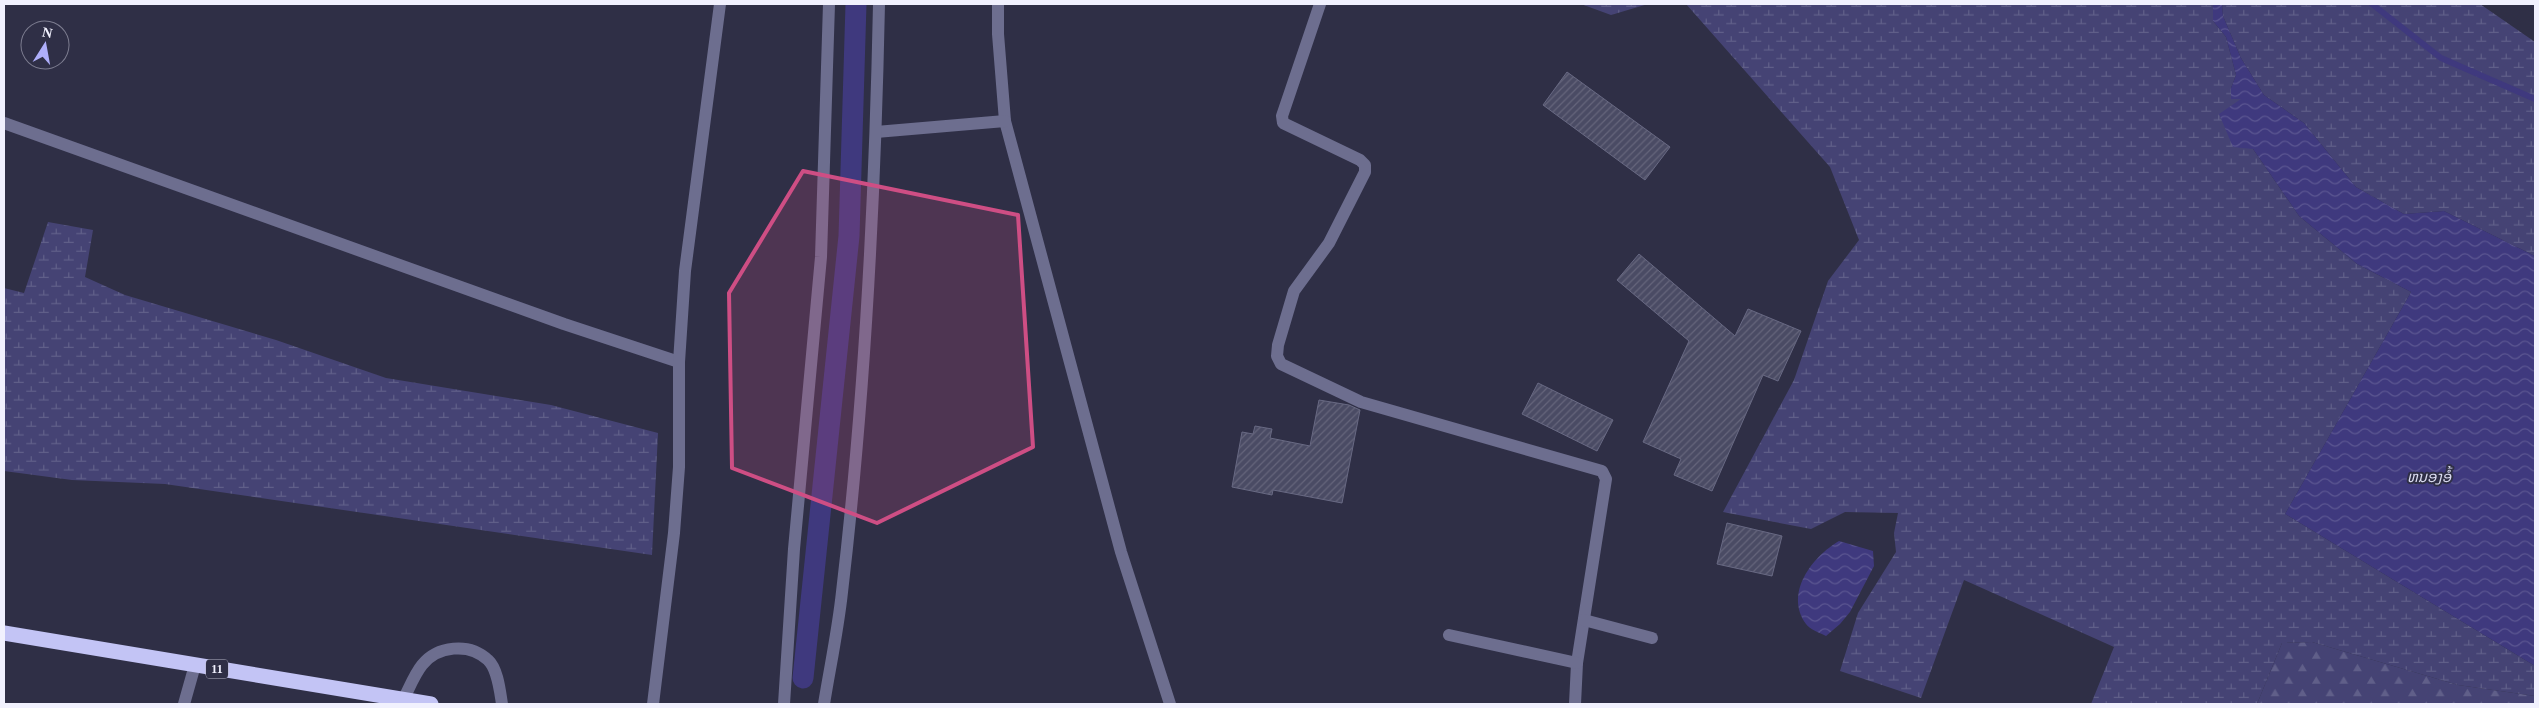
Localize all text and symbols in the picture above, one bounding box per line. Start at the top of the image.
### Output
north arrow [20,20,70,70]
text: N [41,24,54,41]
water label: ຫນອງອໍ້ [2407,465,2454,485]
road number: 11 [206,660,228,679]

